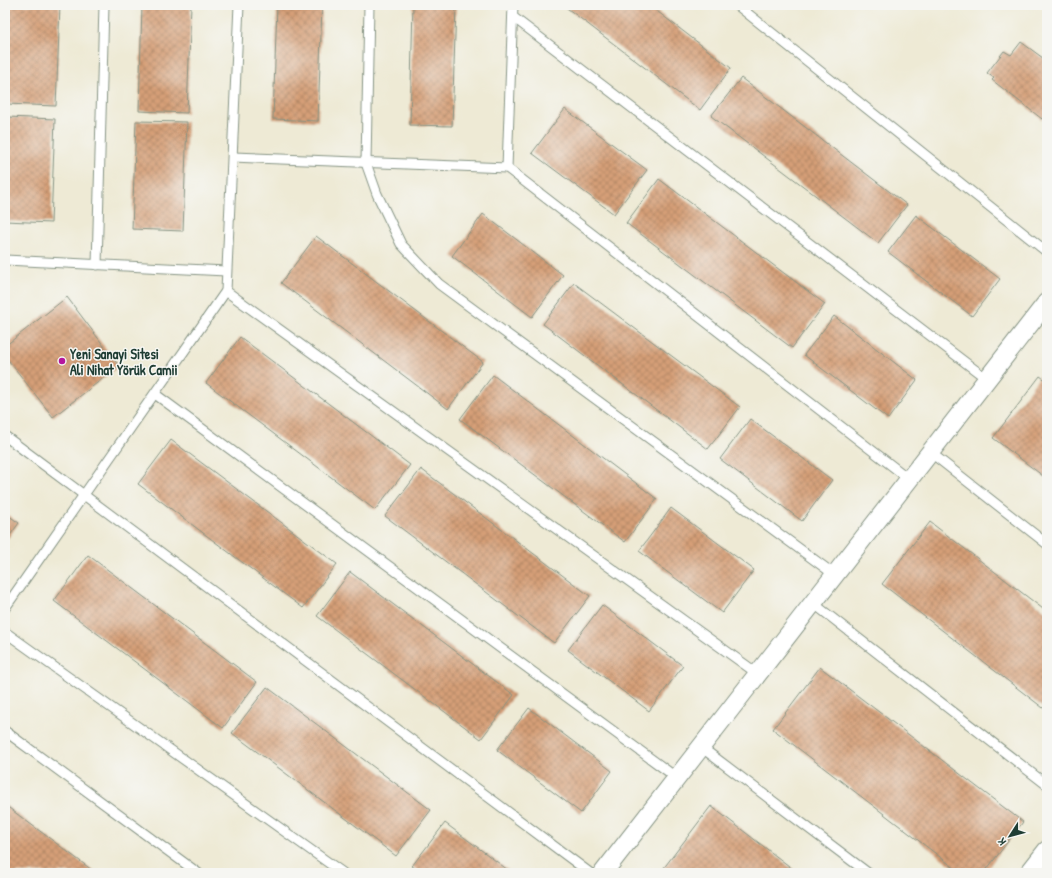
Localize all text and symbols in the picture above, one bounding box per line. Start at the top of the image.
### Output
place label: Yeni Sanayi Sitesi Ali Nihat Yörük Camii [70,344,178,379]
marker: Yeni Sanayi Sitesi Ali Nihat Yörük Camii [57,356,67,366]
north arrow [990,816,1030,856]
text: K [994,835,1009,848]

